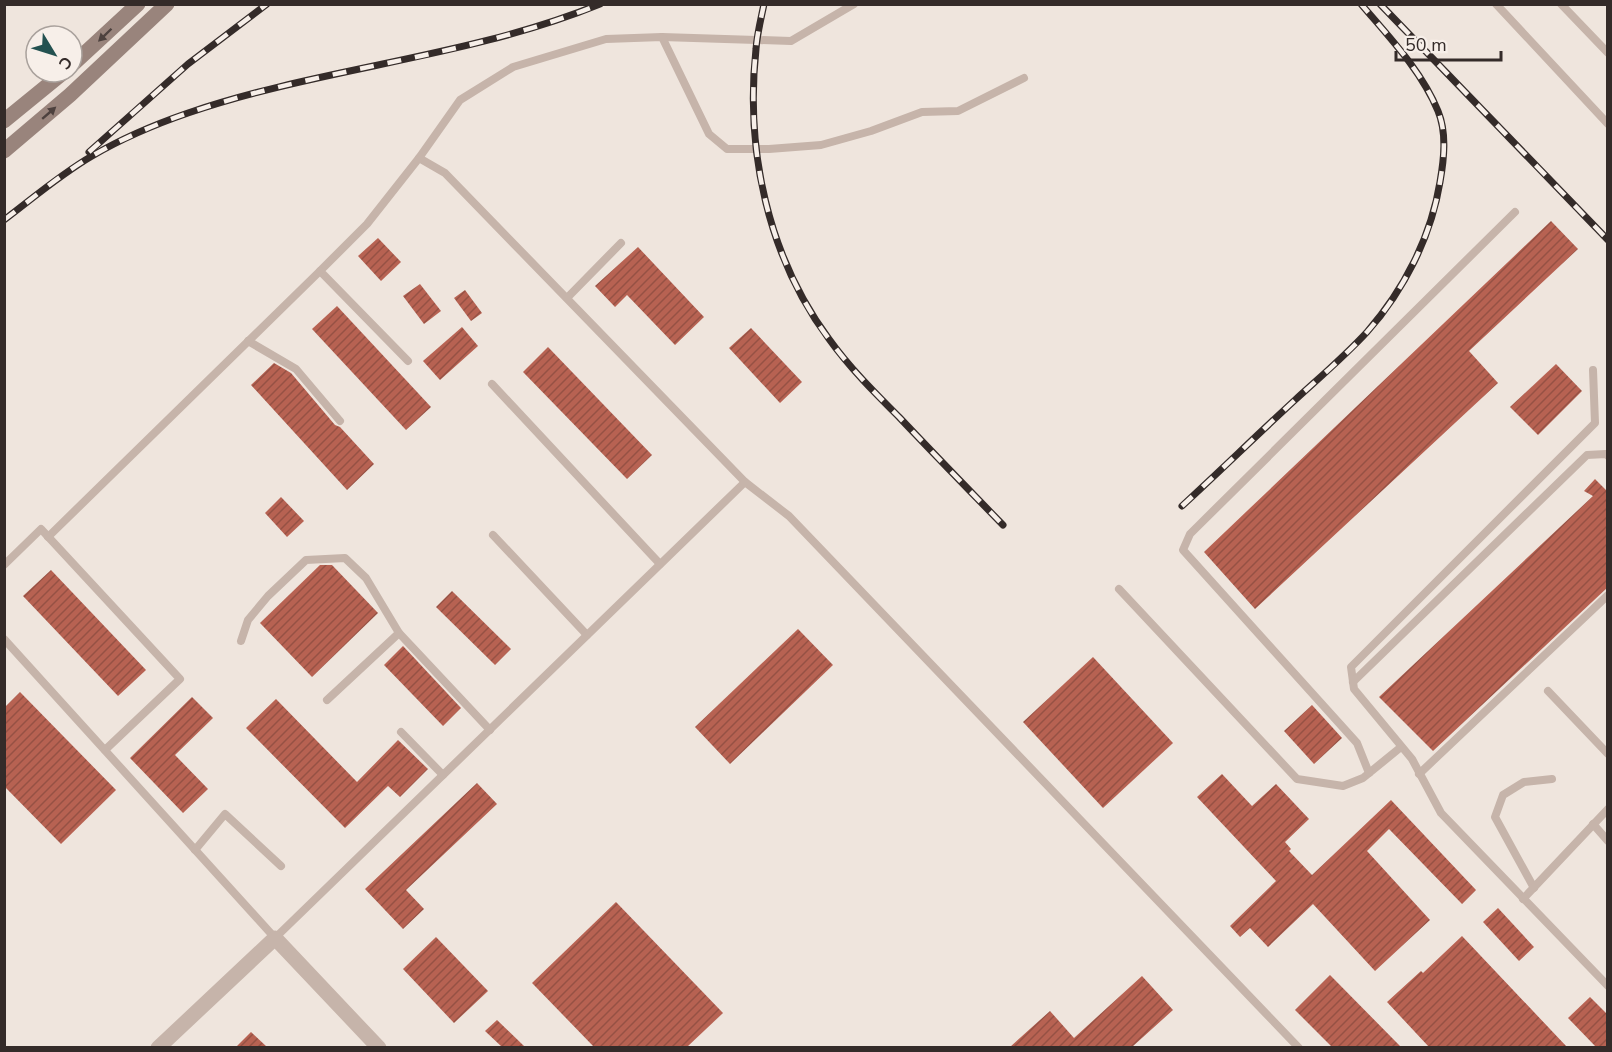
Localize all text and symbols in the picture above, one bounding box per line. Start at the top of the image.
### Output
north arrow [24,24,84,84]
scale bar [1396,24,1501,62]
one-way arrow [99,28,113,42]
text: 50 m [1405,33,1447,57]
text: С [53,52,77,74]
one-way arrow [41,107,56,120]

